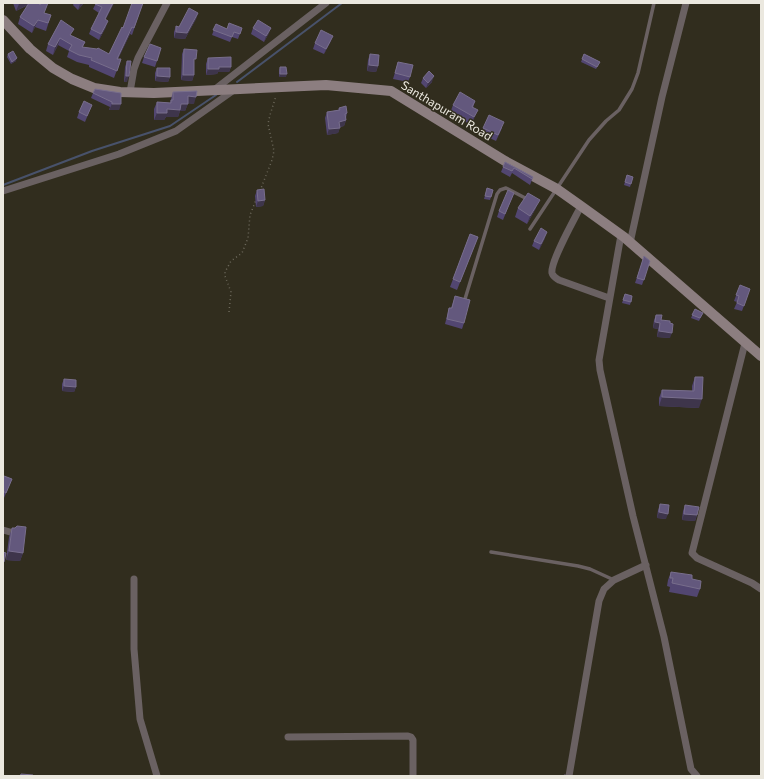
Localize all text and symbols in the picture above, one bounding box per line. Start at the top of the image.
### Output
street label: Santhapuram Road [399,77,495,143]

